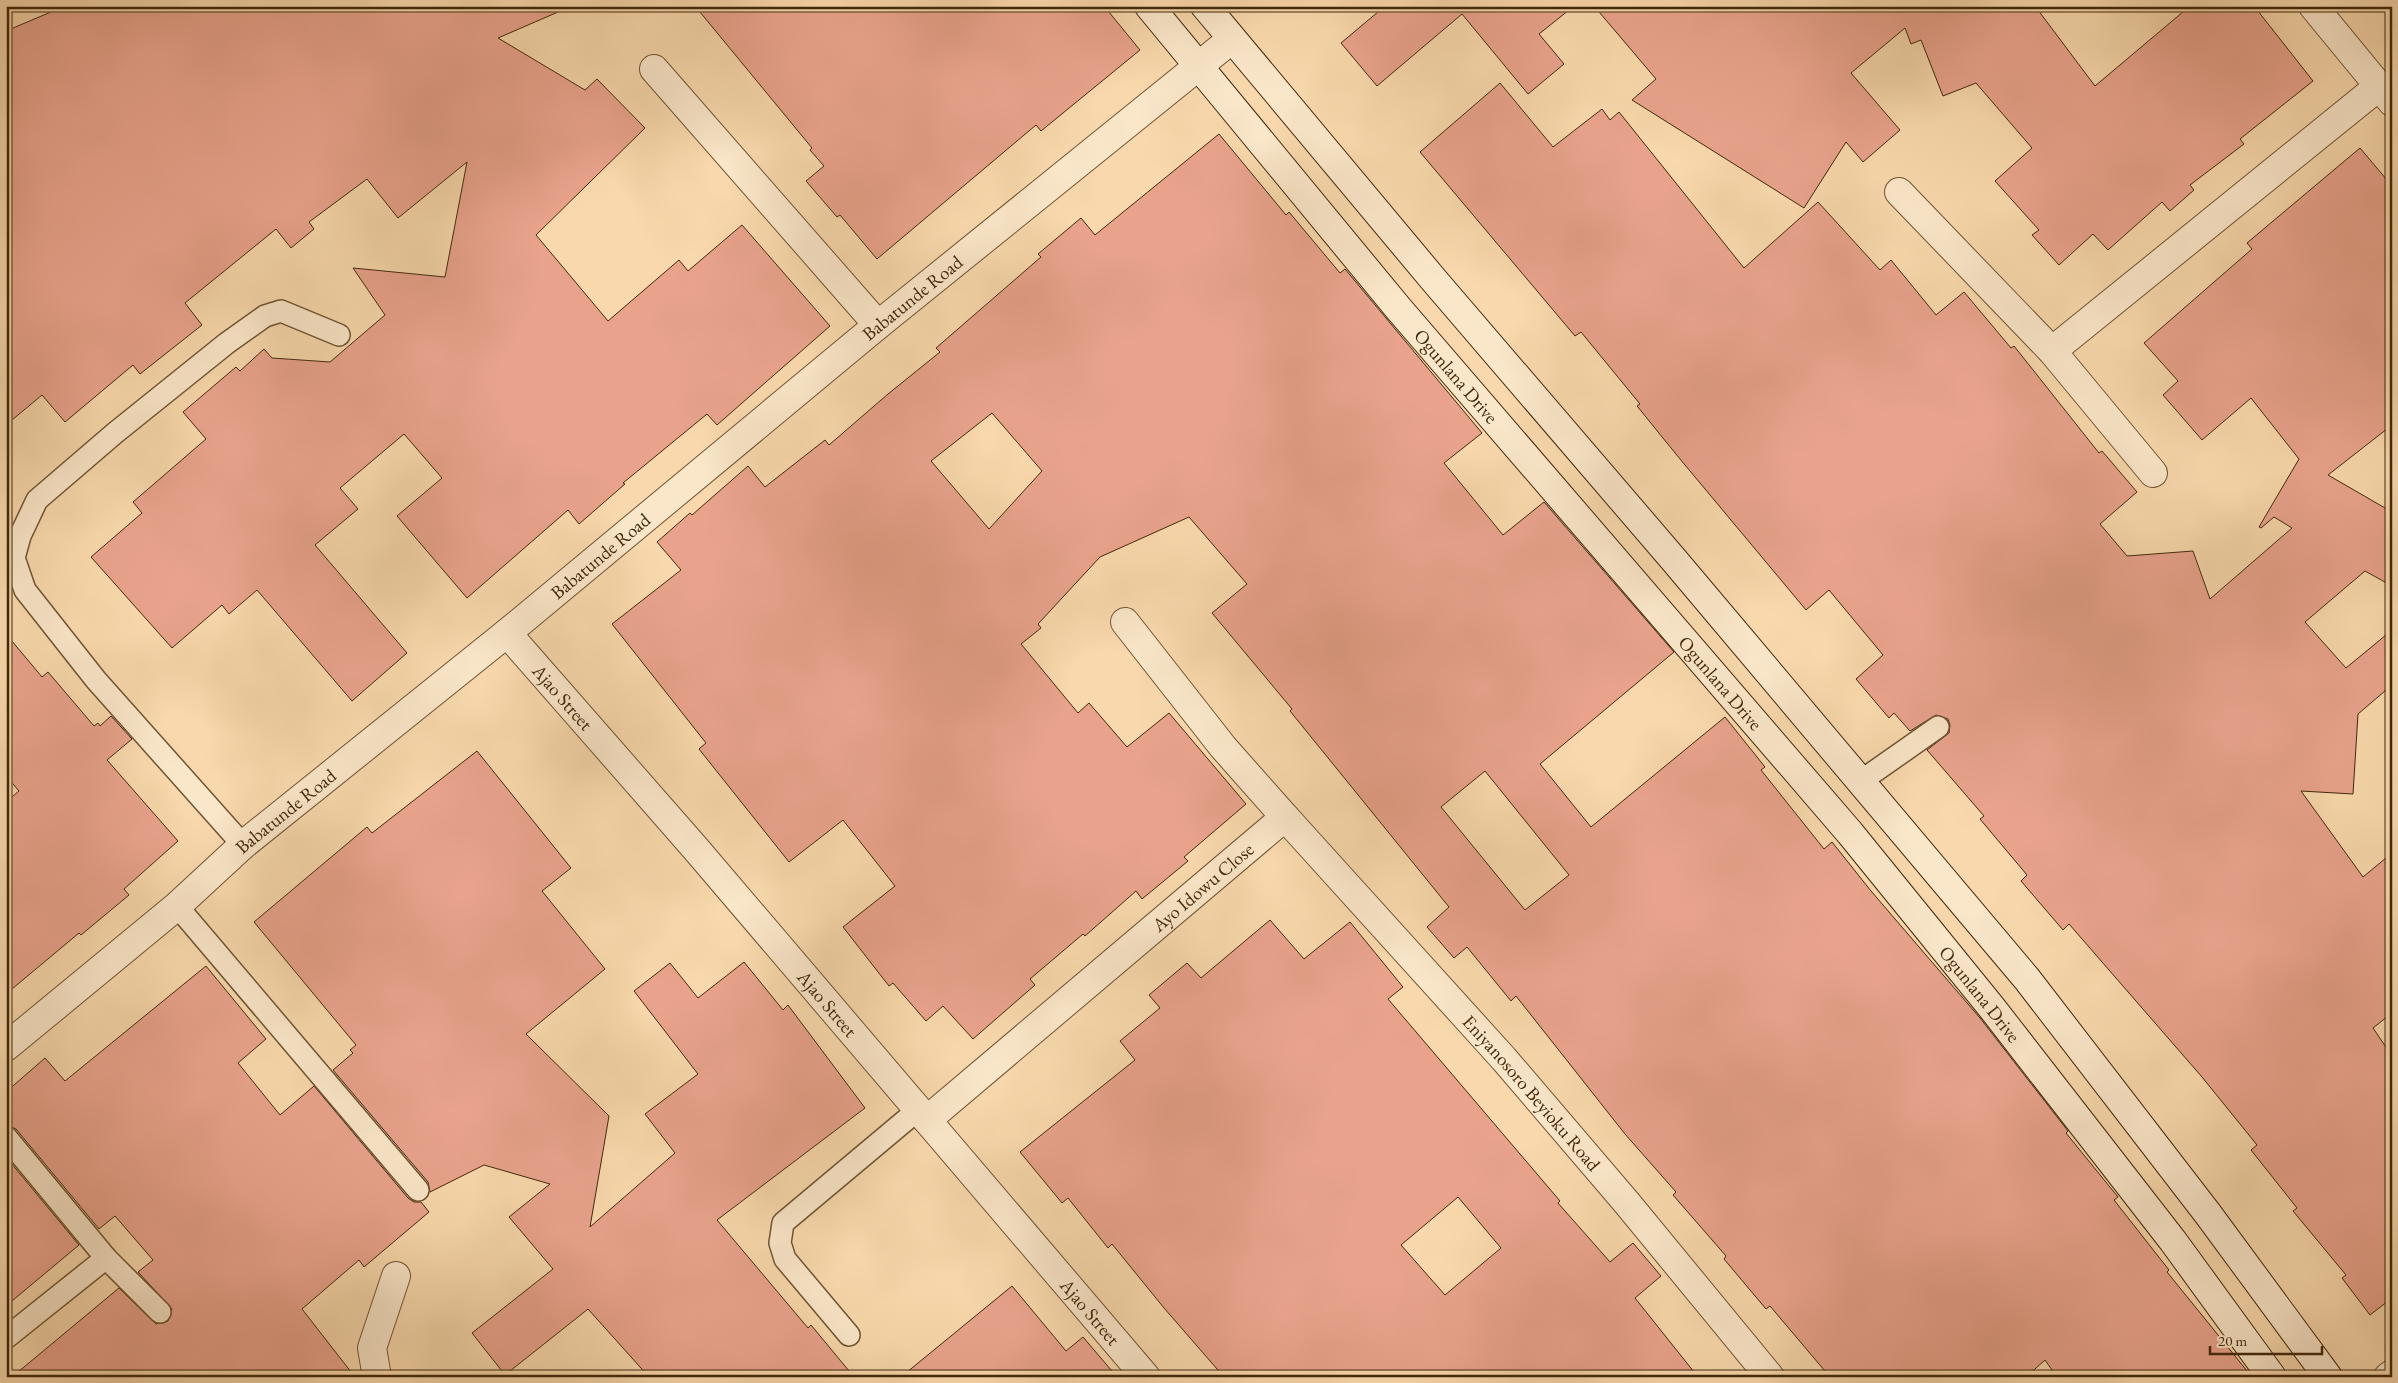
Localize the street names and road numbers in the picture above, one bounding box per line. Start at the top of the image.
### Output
street label: Babatunde Road [857,249,968,346]
street label: Ogunlana Drive [1408,324,1504,429]
street label: Babatunde Road [545,507,656,605]
street label: Ogunlana Drive [1673,631,1768,736]
street label: Ajao Street [526,658,598,736]
street label: Babatunde Road [230,763,342,859]
street label: Ayo Idowu Close [1146,837,1259,938]
street label: Ogunlana Drive [1933,941,2026,1048]
street label: Ajao Street [791,964,863,1042]
street label: Eniyanosoro Beyioku Road [1457,1010,1606,1177]
street label: Ajao Street [1054,1273,1125,1351]

